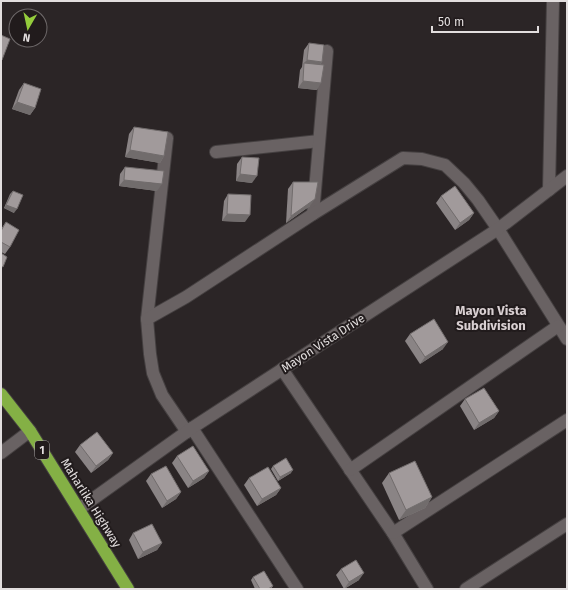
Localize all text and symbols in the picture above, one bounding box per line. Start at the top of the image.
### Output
north arrow [8,8,48,48]
scale bar [432,8,538,34]
text: 50 m [438,15,464,29]
text: N [22,30,31,44]
district label: Mayon Vista Subdivision [455,303,527,333]
street label: Mayon Vista Drive [279,311,367,375]
road number: 1 [35,441,49,459]
street label: Maharlika Highway [58,456,124,550]

